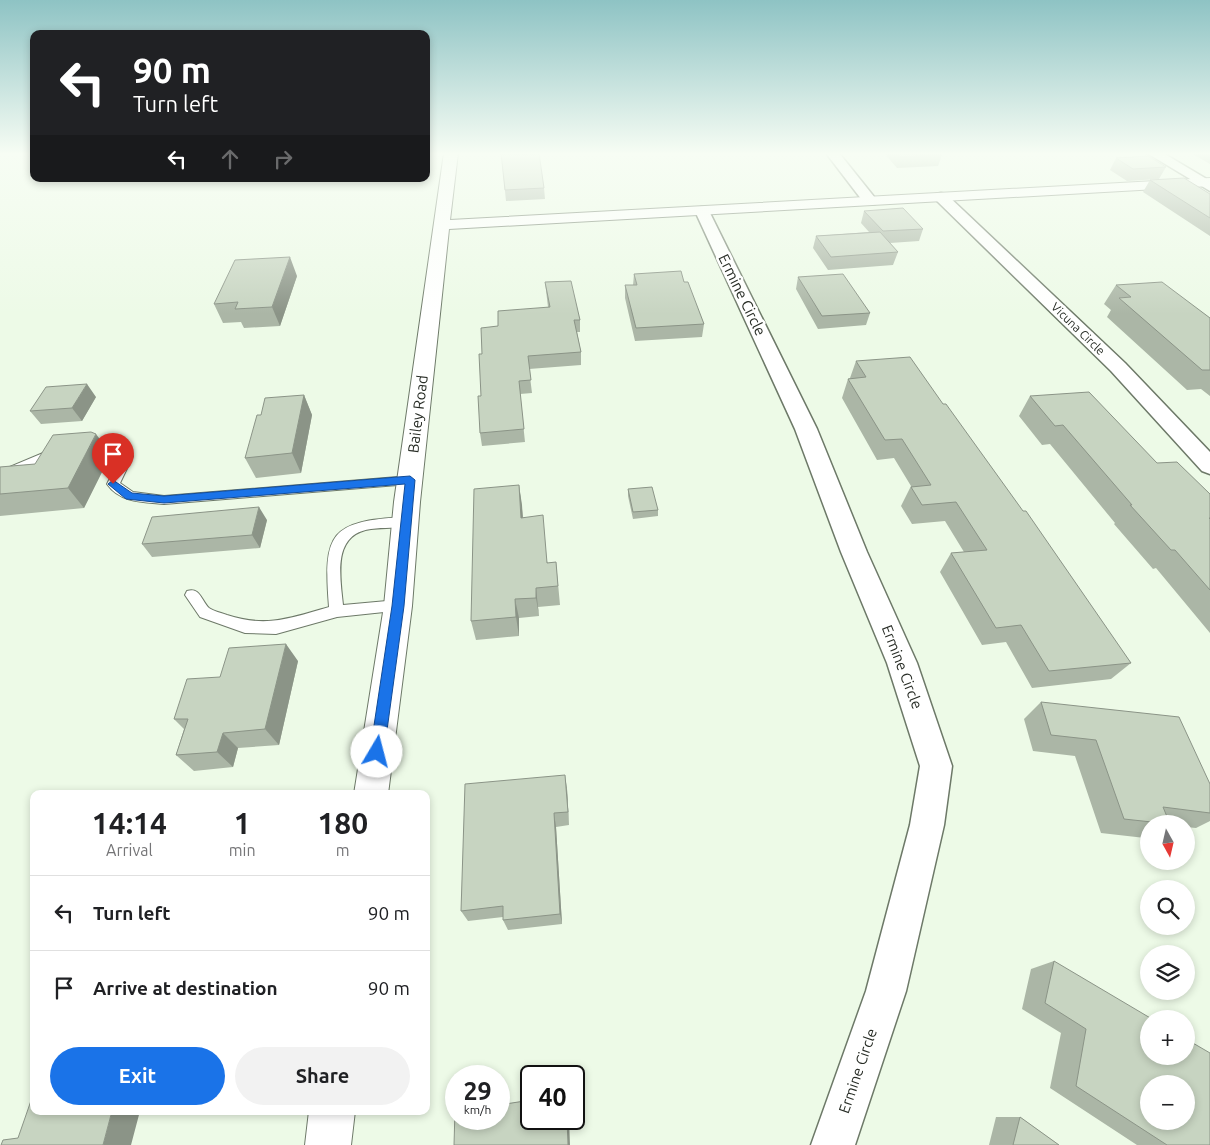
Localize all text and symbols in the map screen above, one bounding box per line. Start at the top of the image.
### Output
icon: left [50,50,115,115]
text: 90 m [133,50,211,90]
text: Turn left [133,91,218,116]
icon: left [163,145,191,173]
icon: ahead [216,145,244,173]
icon: right [269,145,297,173]
street label: Ermine Circle [715,251,770,338]
street label: Vicuna Circle [1049,300,1108,357]
street label: Bailey Road [404,374,431,454]
pin [92,433,134,484]
icon: arrive [99,440,127,468]
street label: Ermine Circle [879,622,926,711]
position arrow [350,725,402,777]
text: 14:14 [92,806,167,840]
text: 1 [234,806,251,840]
text: 180 [317,806,368,840]
north arrow [1140,815,1195,870]
map controls [1140,815,1195,1130]
text: Arrival [106,841,153,859]
text: min [229,841,256,859]
text: m [336,841,350,859]
button: search [1140,880,1195,935]
icon: left [50,899,78,927]
text: Turn left [93,902,171,924]
text: 90 m [368,902,410,924]
button: layers [1140,945,1195,1000]
icon: arrive [50,974,78,1002]
text: Arrive at destination [93,977,278,999]
text: 90 m [368,977,410,999]
button: + [1140,1010,1195,1065]
street label: Ermine Circle [835,1026,880,1116]
button: Exit [50,1047,225,1105]
button: Share [235,1047,410,1105]
speed limit sign: 40 [520,1065,585,1130]
button: − [1140,1075,1195,1130]
text: 29 [463,1077,492,1105]
text: km/h [464,1103,491,1116]

